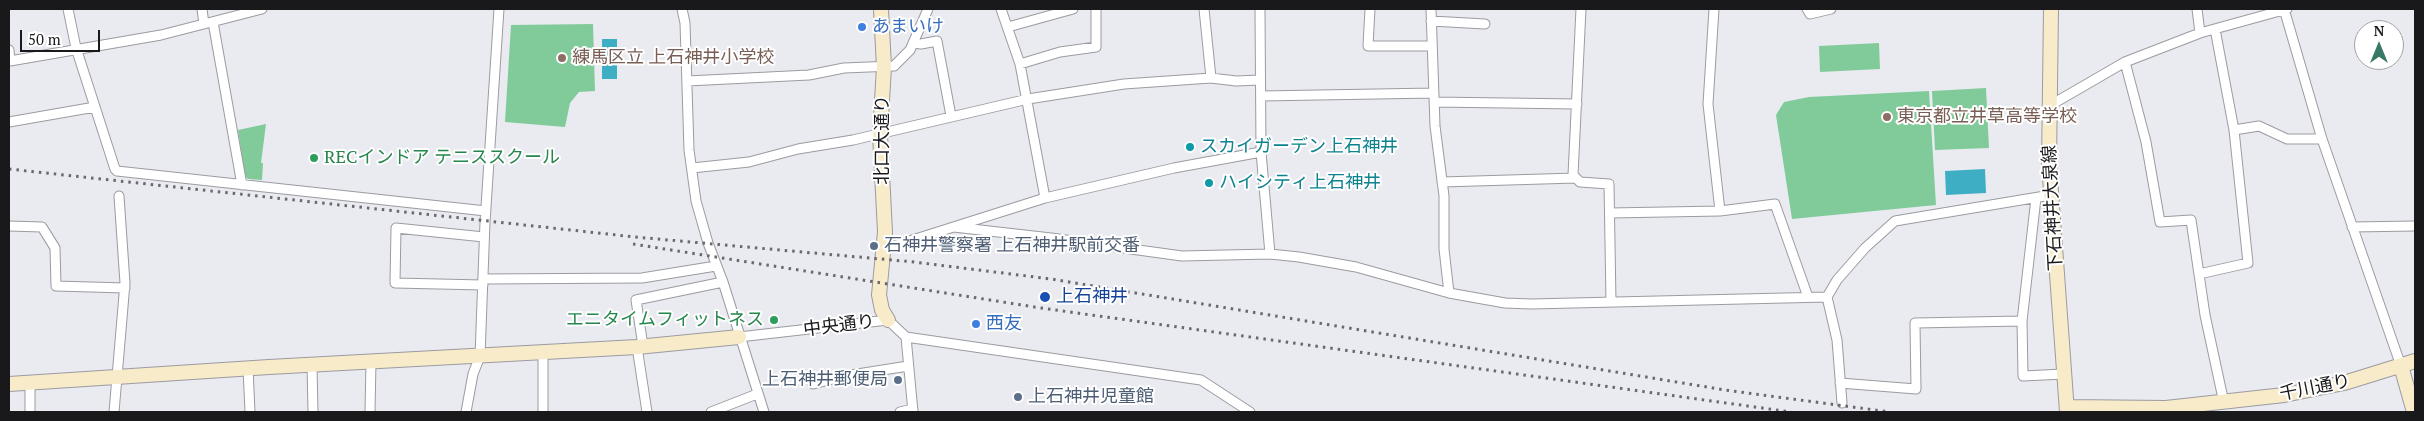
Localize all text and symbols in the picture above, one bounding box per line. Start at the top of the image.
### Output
place label: あまいけ [872,16,944,38]
scale bar [22,20,102,52]
north arrow [2354,20,2404,70]
marker: あまいけ [856,21,868,33]
text: N [2374,21,2384,40]
text: 50 m [28,29,61,49]
place label: 練馬区立 上石神井小学校 [572,47,774,69]
marker: 練馬区立 上石神井小学校 [556,52,568,64]
street label: 北口大通り [872,95,894,185]
place label: 東京都立井草高等学校 [1897,106,2077,128]
marker: 東京都立井草高等学校 [1881,111,1893,123]
place label: スカイガーデン上石神井 [1200,136,1398,158]
marker: スカイガーデン上石神井 [1184,141,1196,153]
street label: 下石神井大泉線 [2039,145,2067,271]
place label: RECインドア テニススクール [324,147,560,169]
marker: RECインドア テニススクール [308,152,320,164]
place label: ハイシティ上石神井 [1219,172,1381,194]
marker: ハイシティ上石神井 [1203,177,1215,189]
place label: 石神井警察署 上石神井駅前交番 [884,235,1140,257]
marker: 石神井警察署 上石神井駅前交番 [868,240,880,252]
place label: 上石神井 [1056,286,1128,308]
marker: 上石神井 [1038,290,1052,304]
place label: エニタイムフィットネス [566,309,764,331]
street label: 中央通り [802,311,876,341]
place label: 西友 [986,313,1022,335]
marker: エニタイムフィットネス [768,314,780,326]
marker: 西友 [970,318,982,330]
place label: 上石神井郵便局 [762,369,888,391]
street label: 千川通り [2278,371,2352,405]
marker: 上石神井郵便局 [892,374,904,386]
place label: 上石神井児童館 [1028,386,1154,408]
marker: 上石神井児童館 [1012,391,1024,403]

